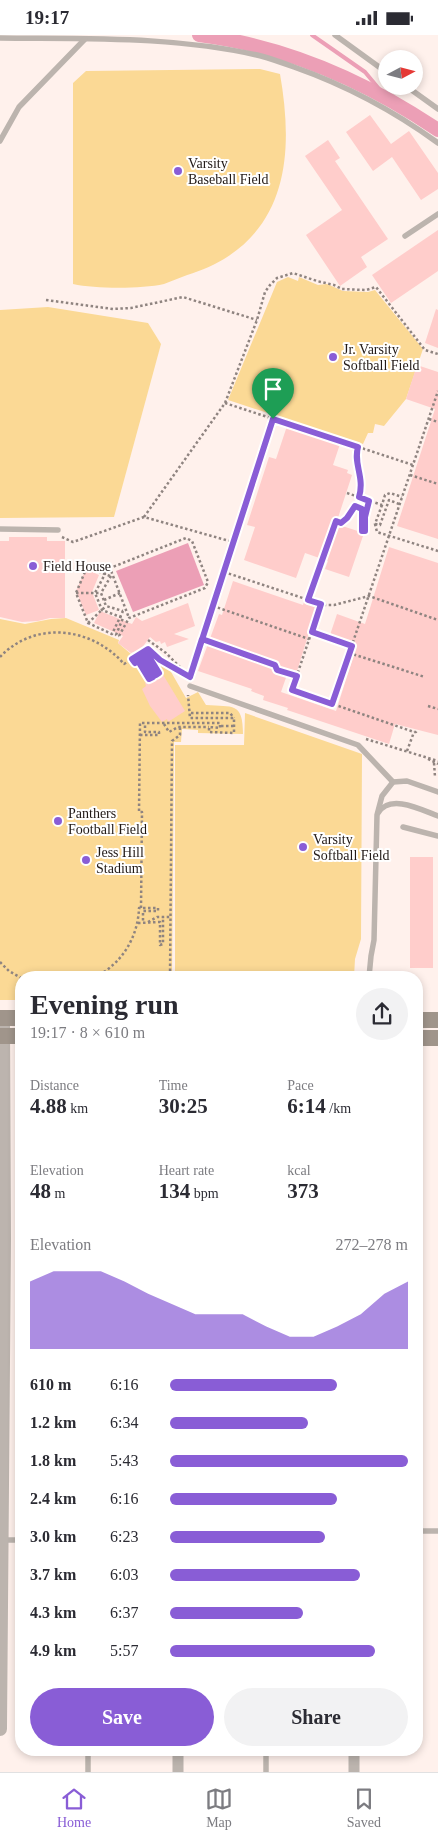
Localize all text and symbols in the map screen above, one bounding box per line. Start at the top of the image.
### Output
text: 19:17 [25,7,69,28]
north arrow [378,50,422,95]
map controls [378,50,423,95]
place label: Varsity Baseball Field [188,156,269,187]
marker: Varsity Baseball Field [172,165,184,177]
place label: Jr. Varsity Softball Field [343,342,420,373]
marker: Jr. Varsity Softball Field [327,351,339,363]
pin [252,368,294,419]
icon: arrive [259,375,287,403]
place label: Field House [43,559,111,574]
marker: Field House [27,560,39,572]
place label: Panthers Football Field [68,806,147,837]
marker: Panthers Football Field [52,815,64,827]
place label: Varsity Softball Field [313,832,390,863]
marker: Varsity Softball Field [297,841,309,853]
place label: Jess Hill Stadium [96,845,144,876]
marker: Jess Hill Stadium [80,854,92,866]
button: share [356,988,408,1040]
text: Evening run [30,989,179,1020]
text: 19:17 · 8 × 610 m [30,1024,145,1041]
text: Distance [30,1078,79,1093]
text: Time [159,1078,188,1093]
text: Pace [287,1078,314,1093]
text: 4.88 [30,1094,67,1118]
text: 30:25 [159,1094,208,1118]
text: 6:14 [287,1094,326,1118]
text: km [67,1101,88,1116]
text: /km [326,1101,351,1116]
text: Elevation [30,1163,84,1178]
text: Heart rate [159,1163,214,1178]
text: kcal [287,1163,311,1178]
text: 48 [30,1179,51,1203]
text: 134 [159,1179,190,1203]
text: 373 [287,1179,319,1203]
text: m [51,1186,65,1201]
text: bpm [190,1186,219,1201]
text: Elevation [30,1236,91,1253]
text: 272–278 m [336,1236,408,1253]
text: 610 m [30,1376,71,1393]
text: 6:16 [110,1376,138,1393]
text: 1.2 km [30,1414,76,1431]
text: 6:34 [110,1414,138,1431]
text: 1.8 km [30,1452,76,1469]
text: 5:43 [110,1452,138,1469]
text: 2.4 km [30,1490,76,1507]
text: 6:16 [110,1490,138,1507]
text: 3.0 km [30,1528,76,1545]
text: 6:23 [110,1528,138,1545]
text: 3.7 km [30,1566,76,1583]
text: 6:03 [110,1566,138,1583]
text: 4.3 km [30,1604,76,1621]
text: 6:37 [110,1604,138,1621]
text: 4.9 km [30,1642,76,1659]
text: 5:57 [110,1642,138,1659]
button: Save [30,1688,214,1746]
button: Share [224,1688,408,1746]
tab: Home [57,1785,91,1831]
tab: Map [205,1785,233,1831]
tab: Saved [347,1785,381,1831]

